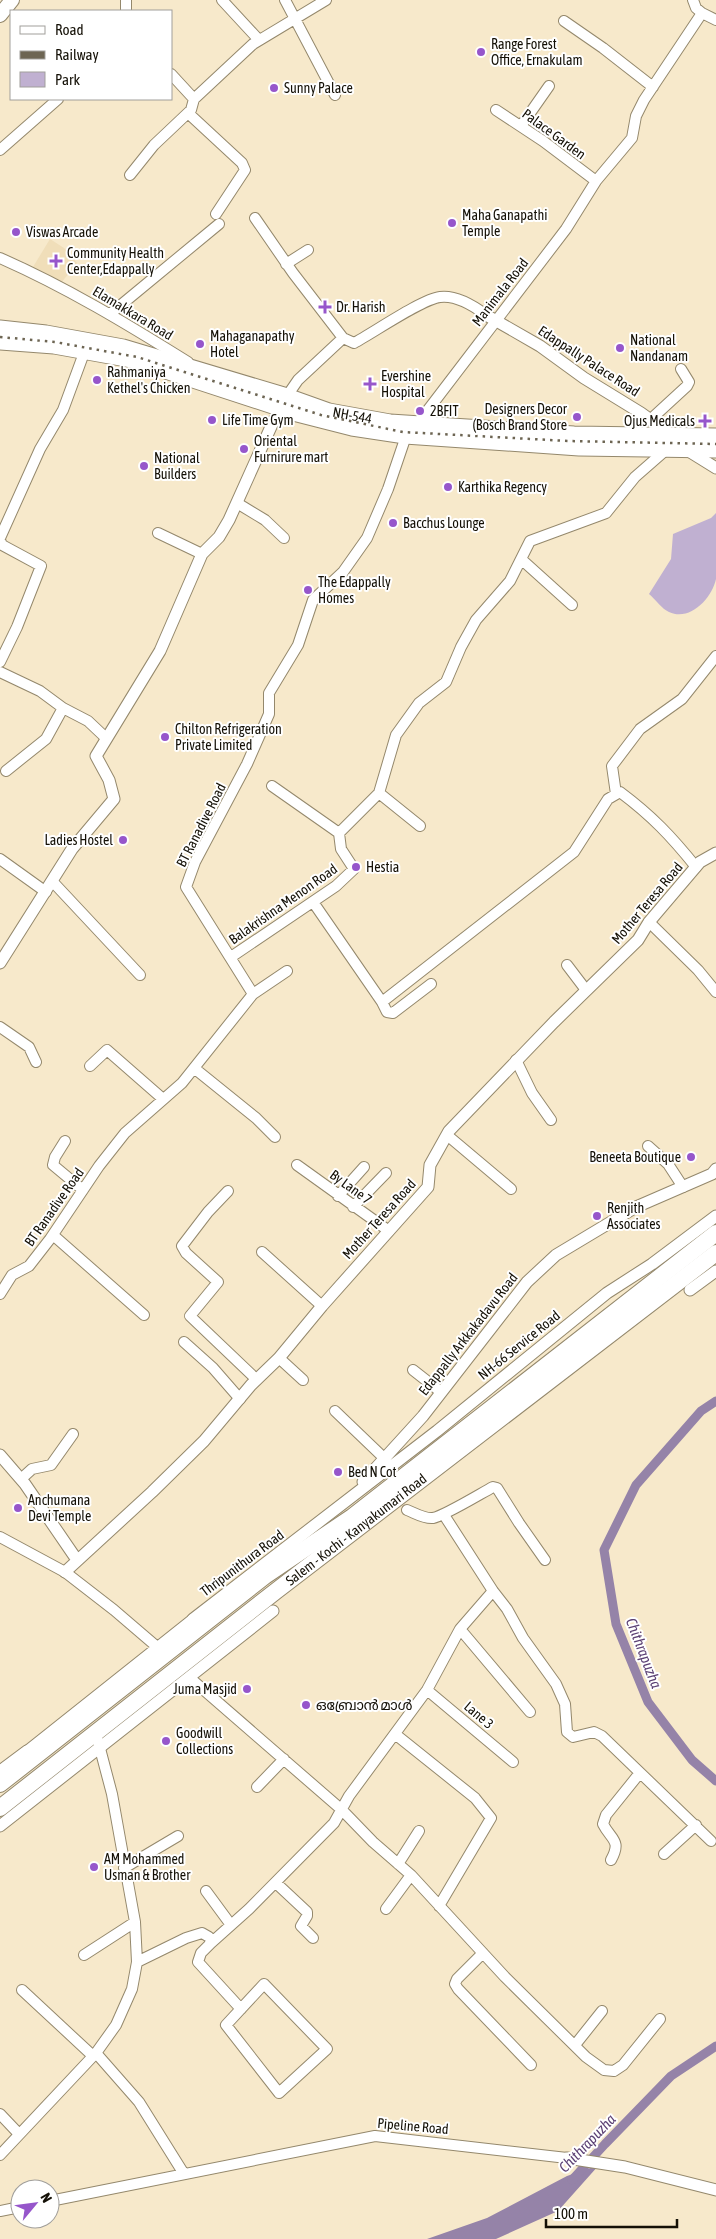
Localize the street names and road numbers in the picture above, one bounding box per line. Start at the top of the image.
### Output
street label: Palace Garden [519,106,589,162]
street label: Manimala Road [469,255,531,329]
street label: Elamakkara Road [90,283,176,343]
street label: Edappally Palace Road [535,322,643,400]
street label: NH-544 [331,404,374,427]
street label: BT Ranadive Road [173,780,229,870]
street label: Mother Teresa Road [608,859,686,947]
street label: Balakrishna Menon Road [226,861,340,947]
street label: BT Ranadive Road [21,1165,87,1249]
street label: By Lane 7 [327,1166,375,1208]
street label: Mother Teresa Road [339,1176,419,1262]
street label: Edappally Arkkakadavu Road [415,1270,521,1398]
street label: NH-66 Service Road [475,1307,563,1383]
street label: Salem - Kochi - Kanyakumari Road [282,1470,430,1589]
street label: Thripunithura Road [197,1527,287,1599]
street label: Lane 3 [461,1698,497,1732]
street label: Pipeline Road [377,2115,449,2137]

